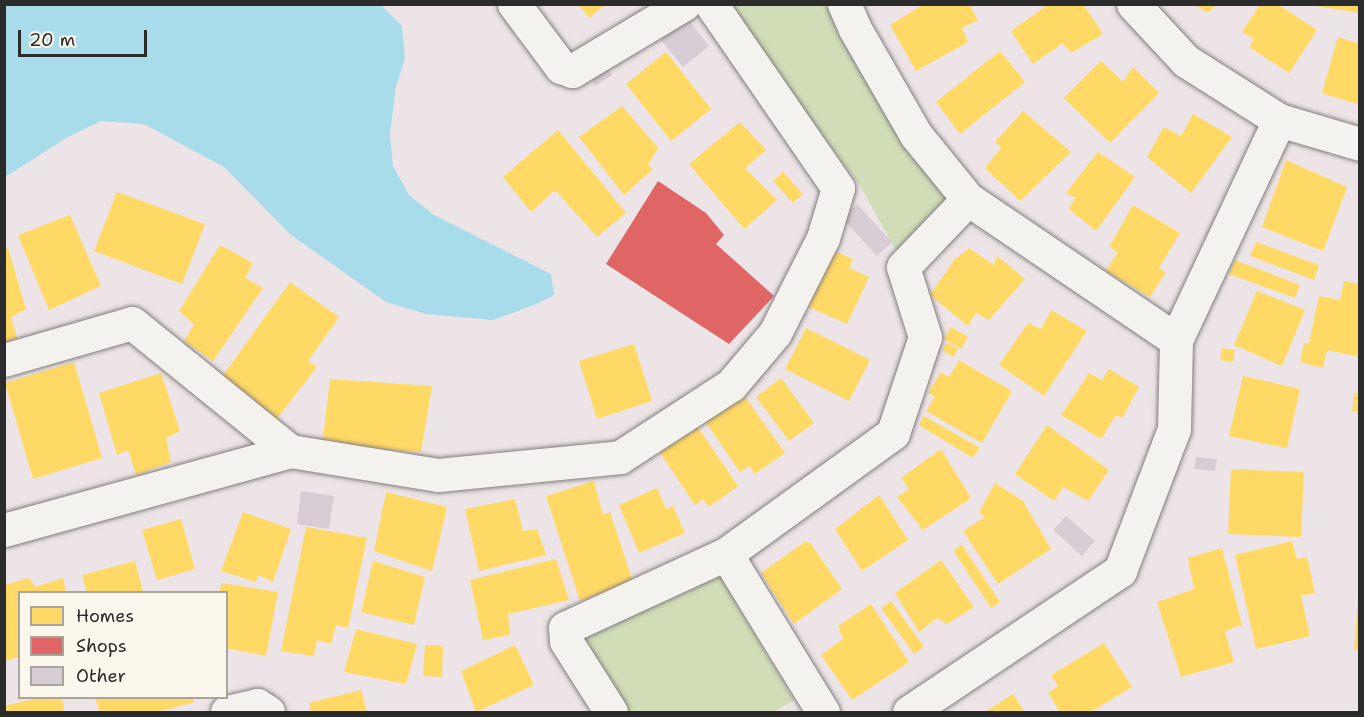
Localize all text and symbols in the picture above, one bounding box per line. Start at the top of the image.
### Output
scale bar [21,18,150,56]
text: 20 m [29,28,75,52]
legend [18,591,228,699]
text: Homes [76,604,134,628]
text: Shops [76,634,127,658]
text: Other [76,664,126,688]

